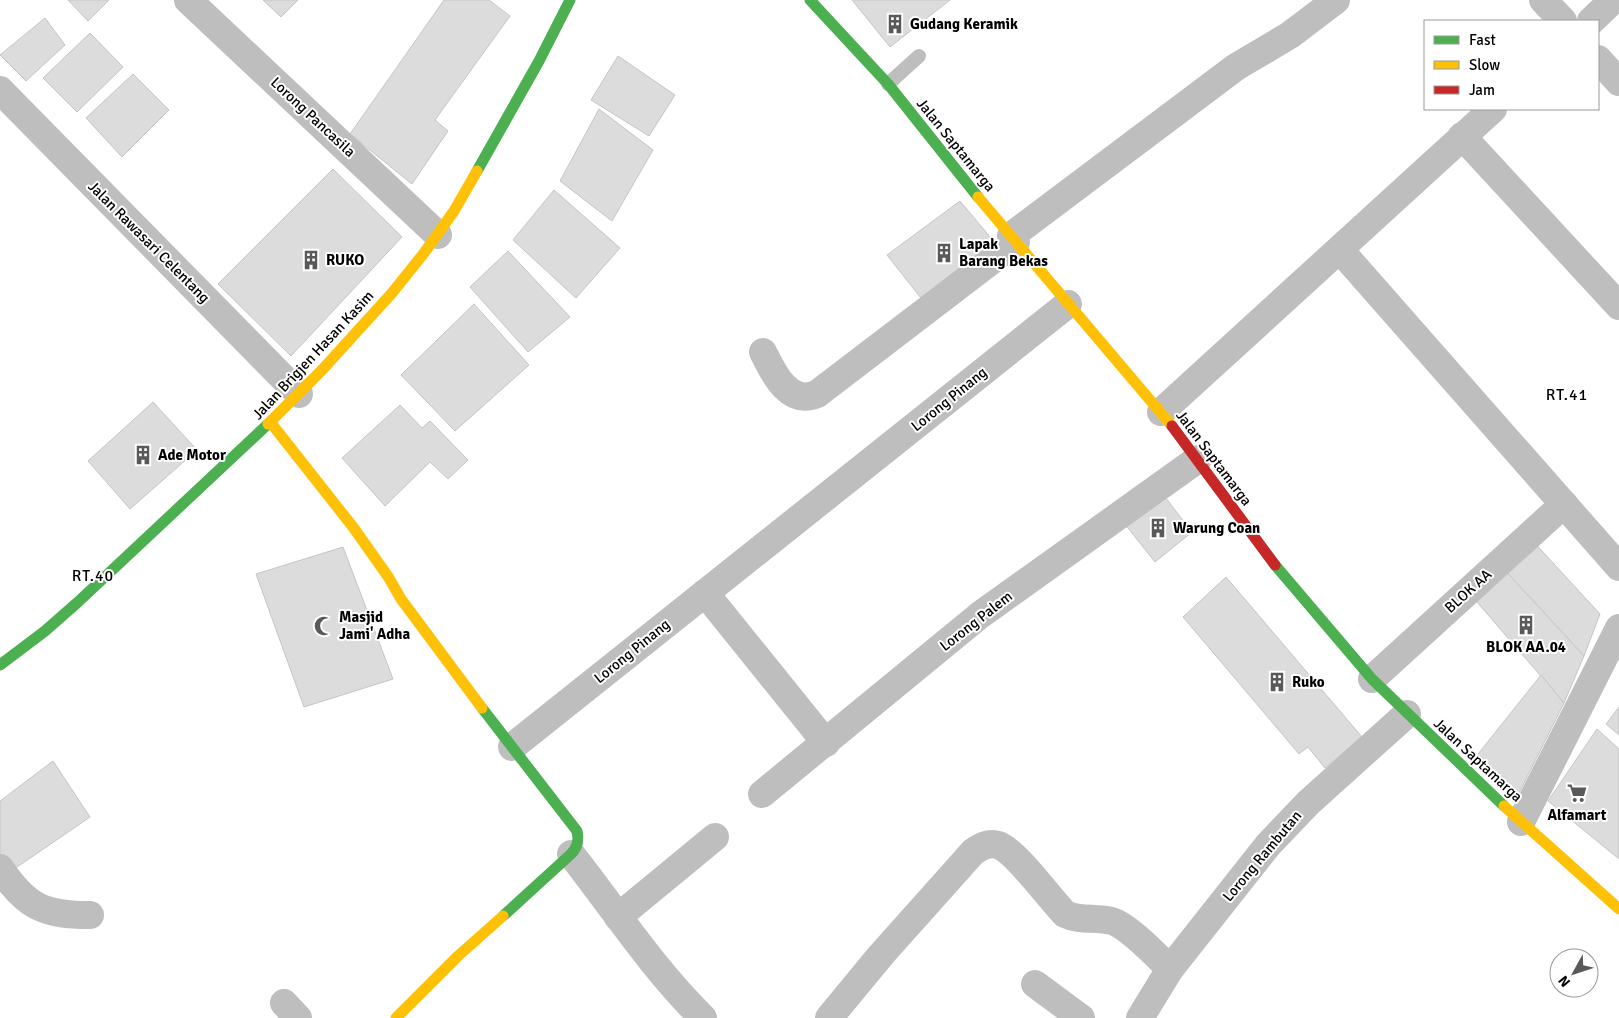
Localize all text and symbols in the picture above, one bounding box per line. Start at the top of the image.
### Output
building icon: Gudang Keramik [884,13,906,35]
place label: Gudang Keramik [910,15,1018,33]
legend [1424,20,1599,110]
text: Fast [1469,31,1496,49]
text: Slow [1469,56,1500,74]
street label: Lorong Pancasila [267,73,359,161]
text: Jam [1469,81,1495,99]
street label: Jalan Saptamarga [913,95,999,195]
street label: Jalan Rawasari Celentang [84,177,214,307]
place label: Lapak Barang Bekas [959,235,1048,270]
building icon: Lapak Barang Bekas [933,242,955,264]
building icon: RUKO [300,249,322,271]
place label: RUKO [326,251,364,269]
street label: Jalan Brigjen Hasan Kasim [249,287,377,423]
street label: Lorong Pinang [908,363,991,435]
district label: RT.41 [1546,385,1588,405]
street label: Jalan Saptamarga [1172,407,1256,509]
building icon: Ade Motor [132,444,154,466]
place label: Ade Motor [158,446,226,464]
building icon: Warung Coan [1147,517,1169,539]
place label: Warung Coan [1173,519,1260,537]
street label: BLOK AA [1441,565,1495,617]
district label: RT.40 [72,566,114,586]
street label: Lorong Palem [936,587,1016,655]
place label: Masjid Jami' Adha [339,608,410,643]
building icon: BLOK AA.04 [1515,614,1537,636]
mosque icon: Masjid Jami' Adha [313,615,335,637]
street label: Lorong Pinang [591,615,674,687]
place label: BLOK AA.04 [1486,638,1566,656]
building icon: Ruko [1266,671,1288,693]
place label: Ruko [1292,673,1325,691]
street label: Jalan Saptamarga [1430,714,1526,806]
supermarket icon: Alfamart [1566,782,1588,804]
place label: Alfamart [1547,806,1607,824]
street label: Lorong Rambutan [1219,807,1305,905]
north arrow [1549,948,1599,998]
text: N [1555,972,1574,990]

